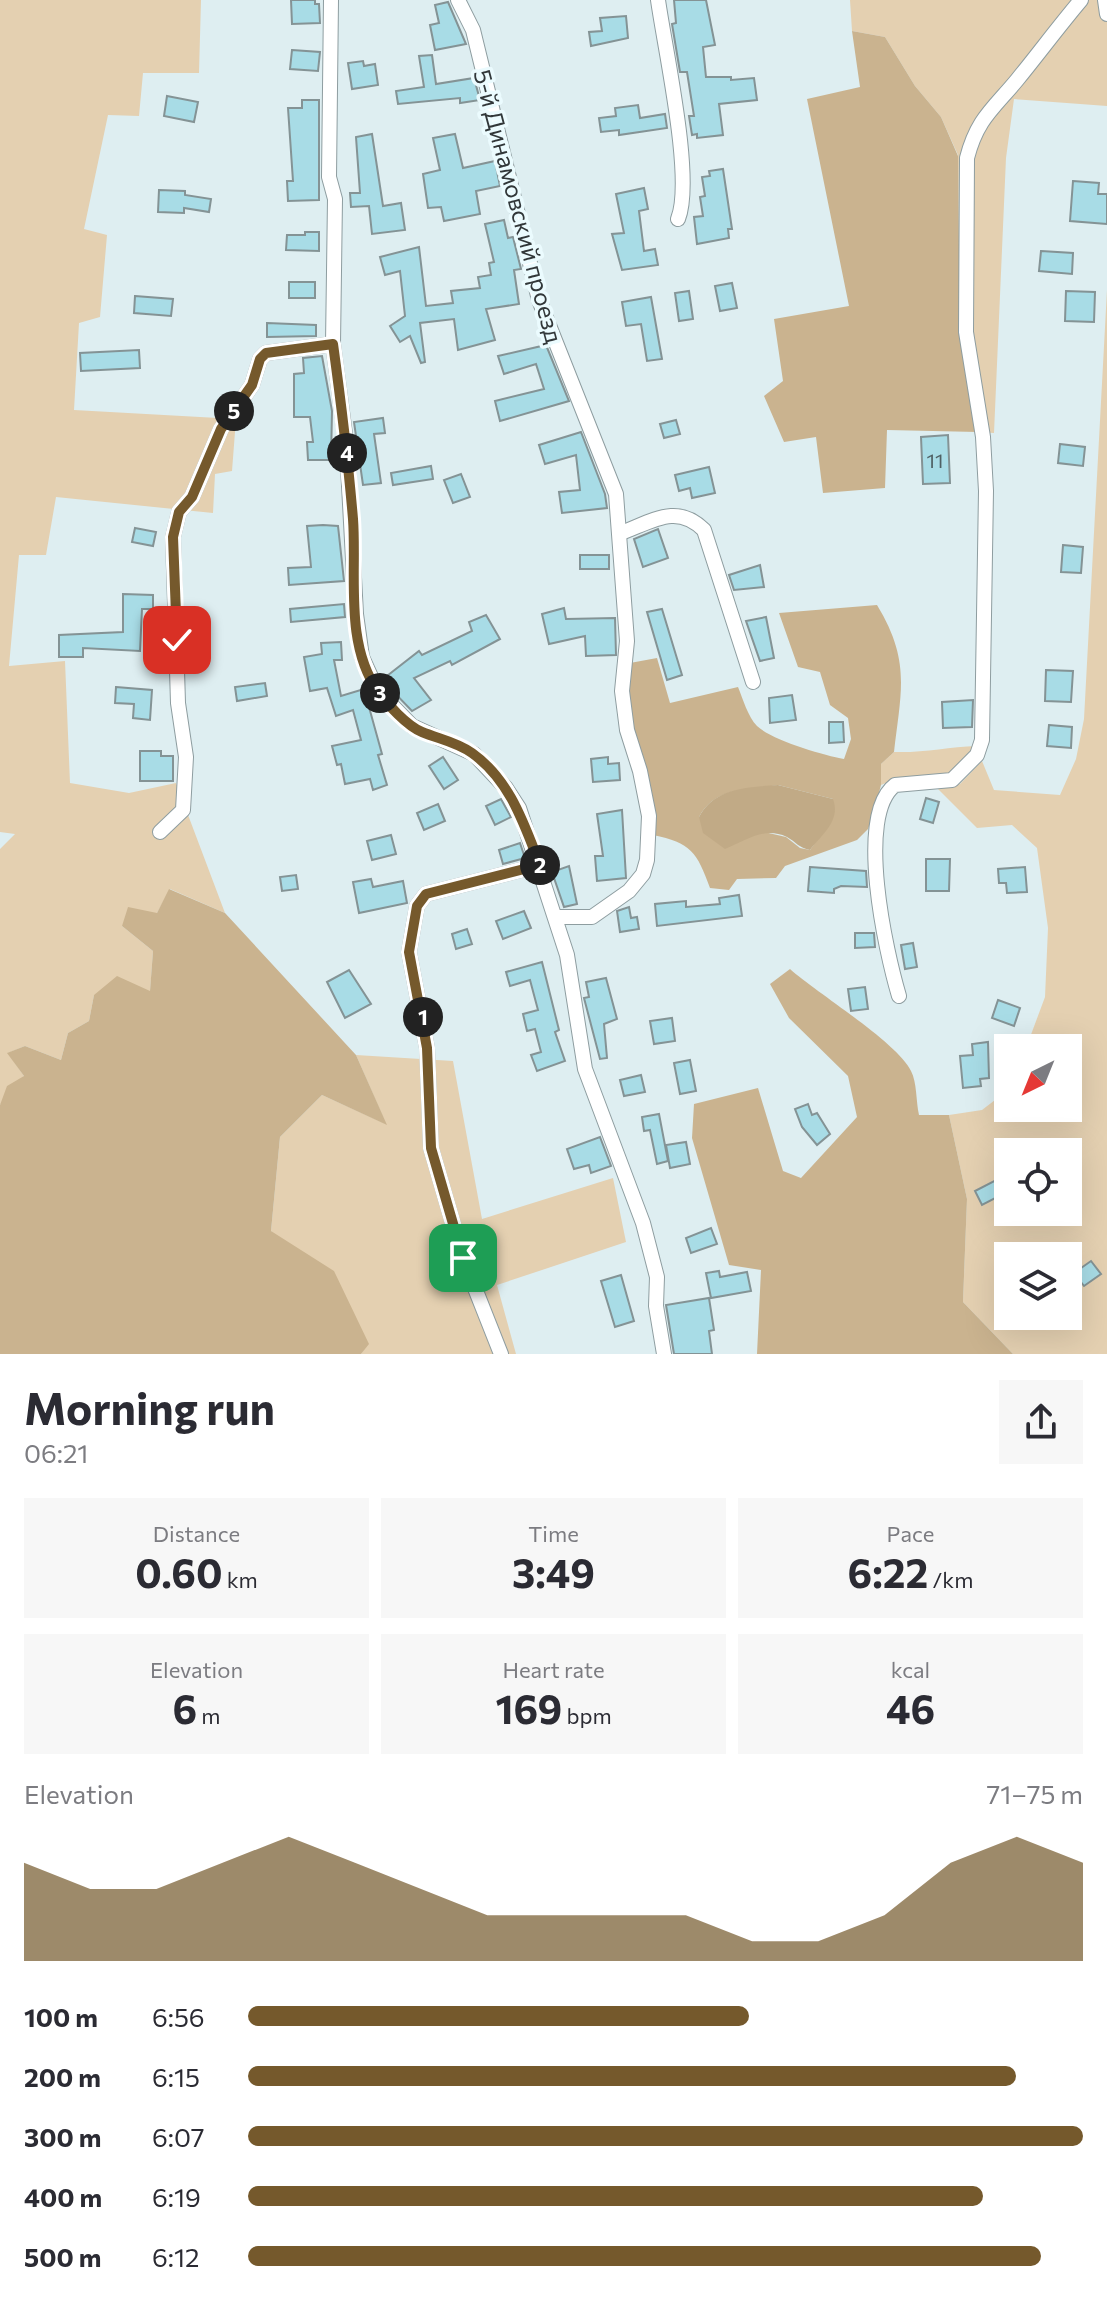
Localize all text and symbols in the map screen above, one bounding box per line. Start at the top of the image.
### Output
street label: 5-й Динамовский проезд [468,66,570,346]
pin: 5 [214,391,254,431]
text: 5 [228,397,240,424]
pin: 4 [327,433,367,473]
text: 4 [340,439,354,466]
house number: 11 [926,448,944,472]
pin [143,606,211,674]
icon: check [155,618,199,662]
pin: 3 [360,673,400,713]
text: 3 [374,679,386,706]
pin: 2 [520,845,560,885]
text: 2 [534,851,546,878]
pin: 1 [403,997,443,1037]
text: 1 [418,1003,428,1030]
north arrow [994,1034,1082,1122]
map controls [994,1034,1082,1330]
button: locate [994,1138,1082,1226]
pin [429,1224,497,1292]
icon: arrive [441,1236,485,1280]
button: layers [994,1242,1082,1330]
text: Morning run [24,1380,275,1434]
button: share [999,1380,1083,1464]
text: 06:21 [24,1437,88,1468]
text: Distance [153,1520,240,1547]
text: Time [528,1520,579,1547]
text: Pace [887,1520,934,1547]
text: 0.60 [135,1547,222,1596]
text: 3:49 [512,1547,595,1596]
text: 6:22 [848,1547,928,1596]
text: km [222,1566,258,1593]
text: /km [928,1566,973,1593]
text: Elevation [150,1656,243,1683]
text: Heart rate [502,1656,605,1683]
text: kcal [891,1656,930,1683]
text: 6 [172,1683,197,1732]
text: 169 [495,1683,562,1732]
text: 46 [886,1683,935,1732]
text: m [197,1702,221,1729]
text: bpm [562,1702,612,1729]
text: Elevation [24,1778,134,1809]
text: 71–75 m [987,1778,1083,1809]
text: 100 m [24,2001,98,2032]
text: 6:56 [152,2001,205,2032]
text: 200 m [24,2061,101,2092]
text: 6:15 [152,2061,200,2092]
text: 300 m [24,2121,101,2152]
text: 6:07 [152,2121,205,2152]
text: 400 m [24,2181,102,2212]
text: 6:19 [152,2181,201,2212]
text: 500 m [24,2241,101,2272]
text: 6:12 [152,2241,199,2272]

